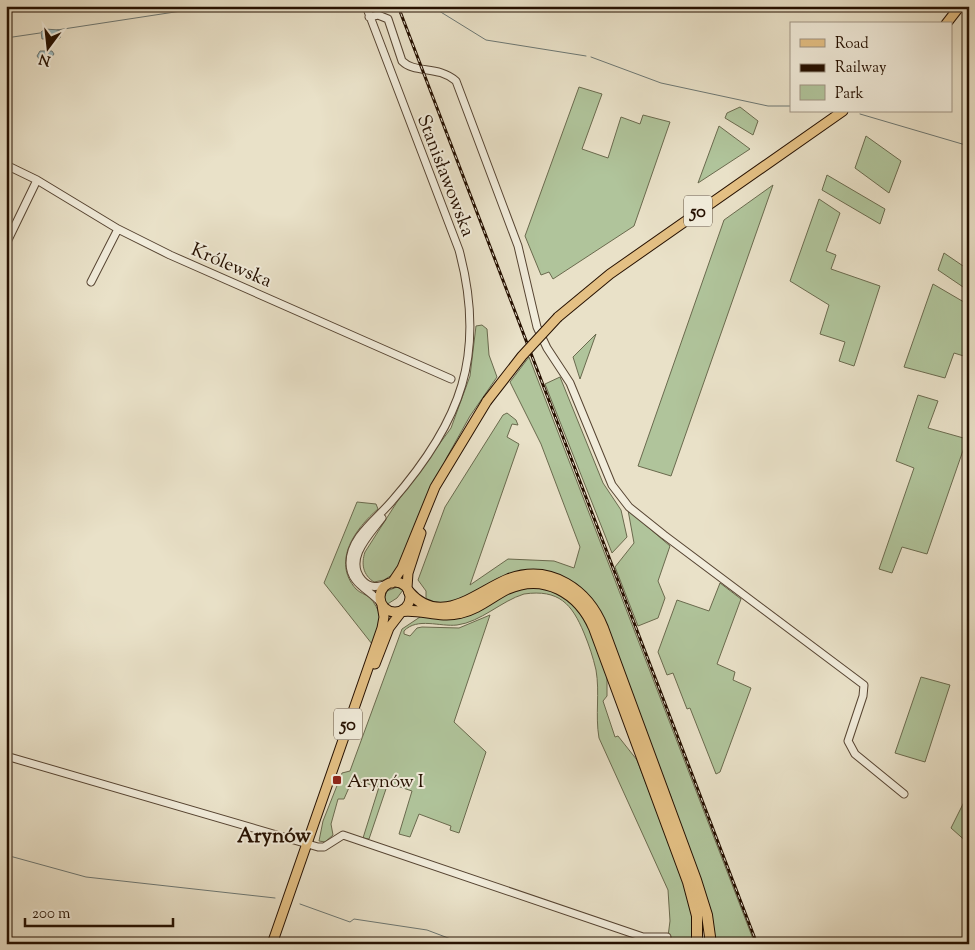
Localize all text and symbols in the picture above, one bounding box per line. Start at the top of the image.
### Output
north arrow [22,22,72,72]
legend [790,22,952,112]
text: Road [835,34,869,55]
text: N [37,48,53,70]
text: Railway [835,58,887,79]
text: Park [835,84,864,105]
street label: Stanisławowska [409,111,480,241]
road number: 50 [684,196,712,227]
street label: Królewska [186,237,276,295]
road number: 50 [334,709,362,740]
place label: Arynów I [347,769,424,796]
marker: Arynów I [331,774,343,786]
district label: Arynów [237,822,311,852]
scale bar [25,895,172,927]
text: 200 m [32,904,71,925]

